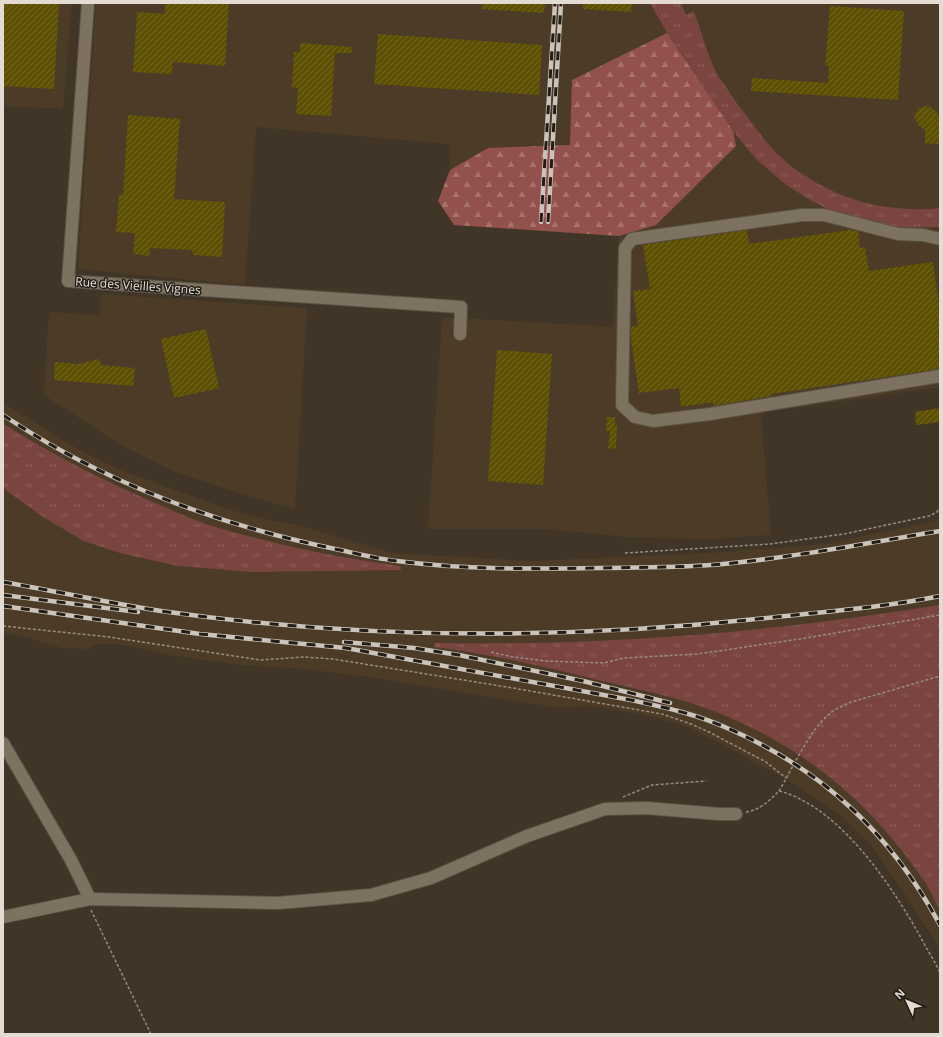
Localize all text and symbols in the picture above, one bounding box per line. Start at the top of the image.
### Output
street label: Rue des Vieilles Vignes [75,273,202,298]
north arrow [887,981,927,1021]
text: N [891,985,908,1002]

